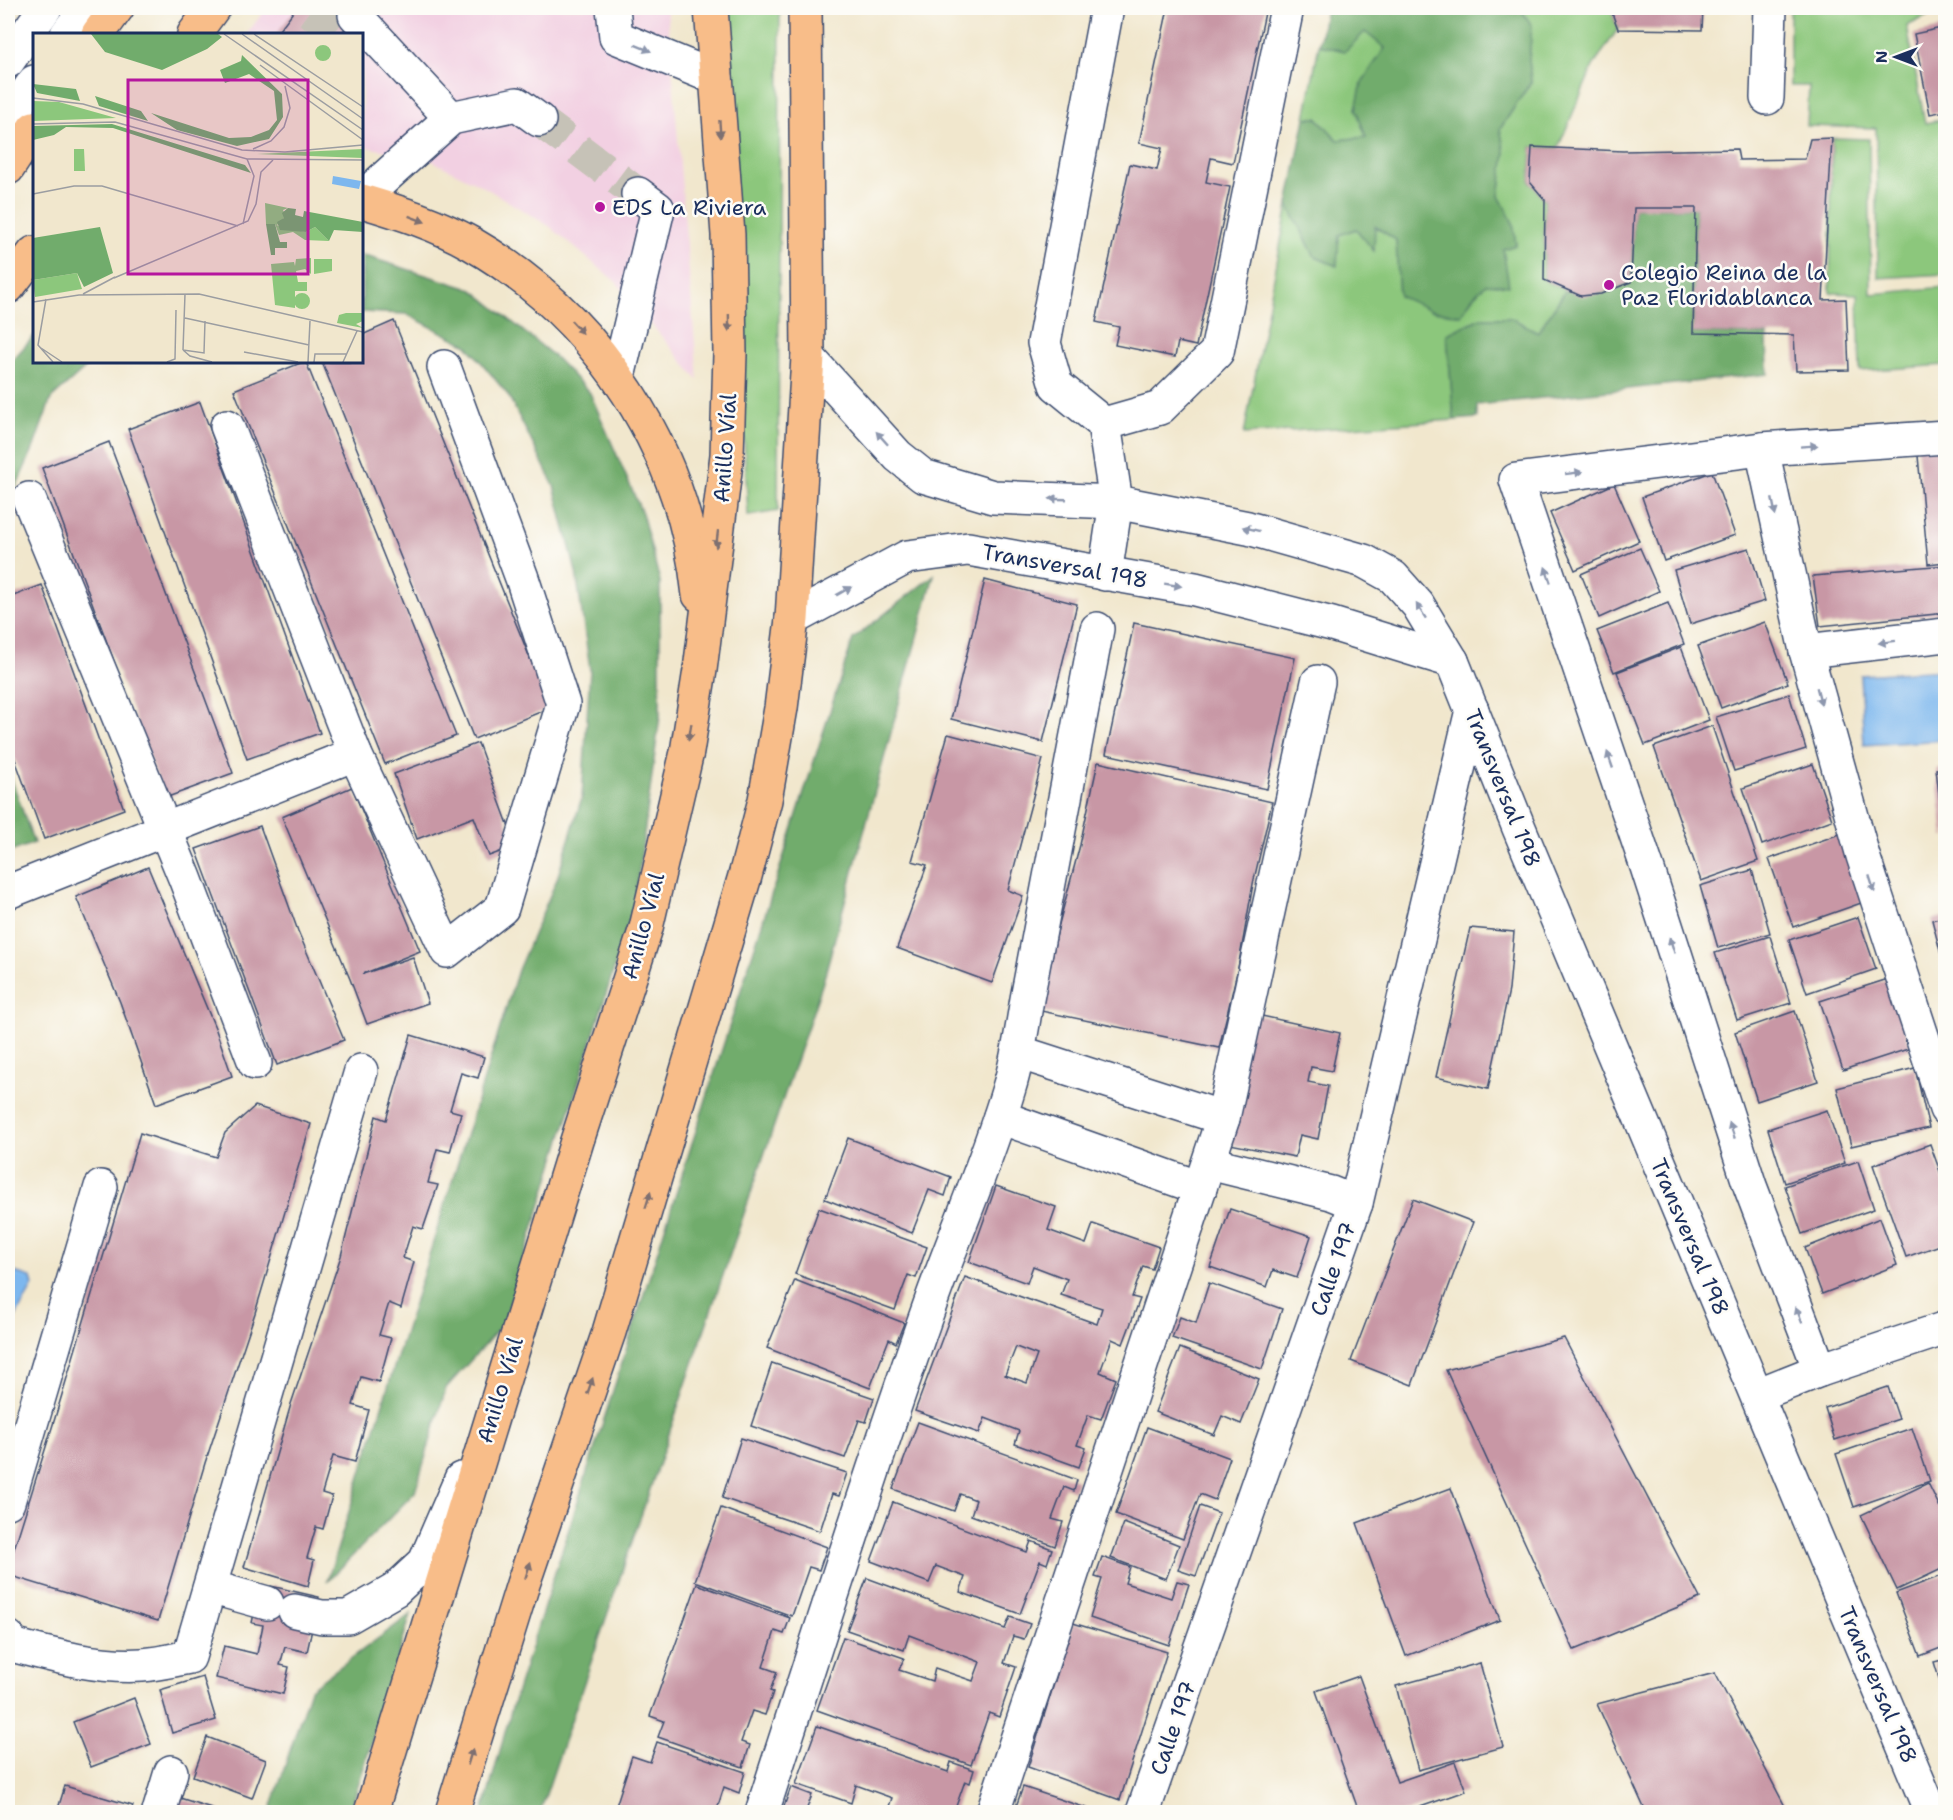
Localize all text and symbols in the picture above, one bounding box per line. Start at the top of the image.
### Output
north arrow [1866,27,1926,87]
inset map [33,33,363,363]
one-way arrow [634,43,652,53]
text: N [1871,51,1892,63]
one-way arrow [715,119,725,138]
place label: EDS La Riviera [612,193,767,222]
marker: EDS La Riviera [593,200,607,214]
one-way arrow [408,215,426,224]
place label: Colegio Reina de la Paz Floridablanca [1621,258,1827,312]
marker: Colegio Reina de la Paz Floridablanca [1602,278,1616,292]
one-way arrow [724,314,734,333]
one-way arrow [570,319,583,334]
street label: Anillo Víal [707,392,743,504]
one-way arrow [875,430,889,445]
one-way arrow [1800,441,1819,451]
one-way arrow [1564,468,1583,478]
one-way arrow [1049,495,1068,504]
one-way arrow [1770,497,1780,516]
one-way arrow [1241,524,1260,534]
one-way arrow [712,529,722,548]
street label: Transversal 198 [980,537,1150,595]
one-way arrow [1542,566,1552,584]
one-way arrow [1164,581,1183,590]
one-way arrow [835,587,852,597]
one-way arrow [1416,603,1427,619]
one-way arrow [1878,637,1897,647]
one-way arrow [1814,687,1824,706]
street label: Transversal 198 [1458,705,1548,871]
one-way arrow [686,722,695,741]
one-way arrow [1605,751,1615,769]
street label: Anillo Víal [615,869,671,983]
one-way arrow [1867,875,1877,893]
one-way arrow [1667,936,1676,954]
one-way arrow [1727,1121,1736,1139]
street label: Transversal 198 [1644,1154,1736,1320]
one-way arrow [644,1191,653,1209]
street label: Calle 197 [1303,1218,1363,1320]
one-way arrow [1794,1306,1804,1324]
street label: Anillo Víal [470,1333,530,1447]
one-way arrow [586,1377,596,1395]
one-way arrow [523,1561,533,1579]
street label: Transversal 198 [1832,1602,1924,1768]
street label: Calle 197 [1143,1677,1203,1779]
one-way arrow [466,1748,475,1766]

